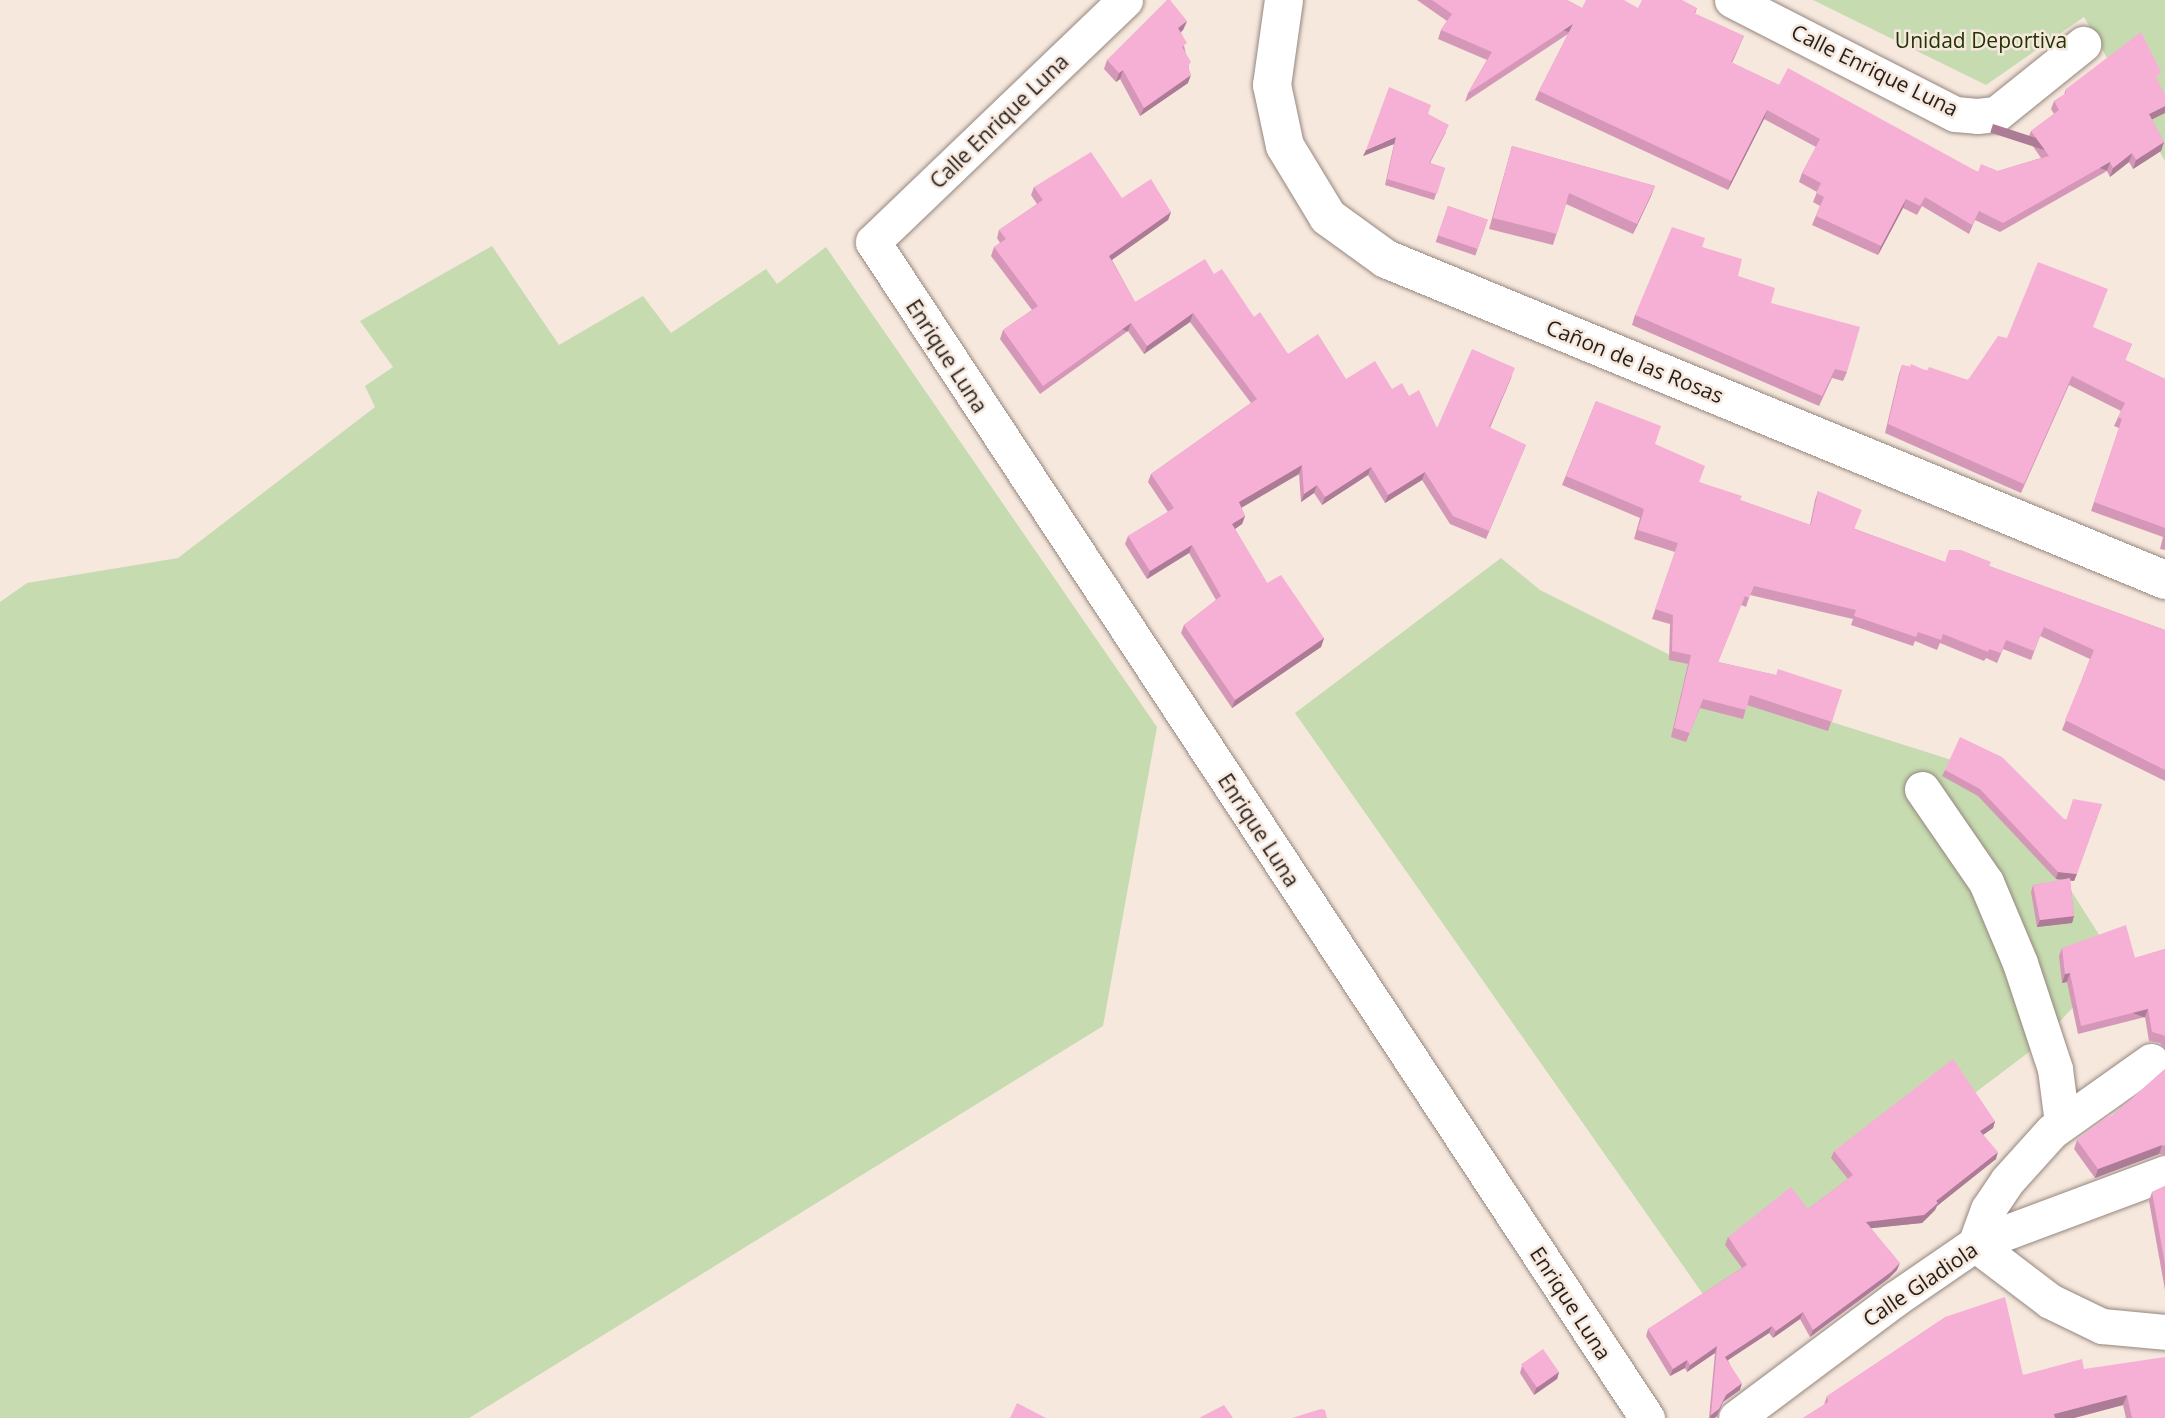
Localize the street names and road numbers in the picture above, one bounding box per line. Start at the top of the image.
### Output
street label: Calle Enrique Luna [1787,19,1963,121]
street label: Calle Enrique Luna [925,49,1073,193]
street label: Enrique Luna [901,295,993,417]
street label: Cañon de las Rosas [1543,314,1727,408]
street label: Enrique Luna [1213,769,1305,891]
street label: Calle Gladiola [1858,1236,1982,1332]
street label: Enrique Luna [1525,1242,1617,1364]

